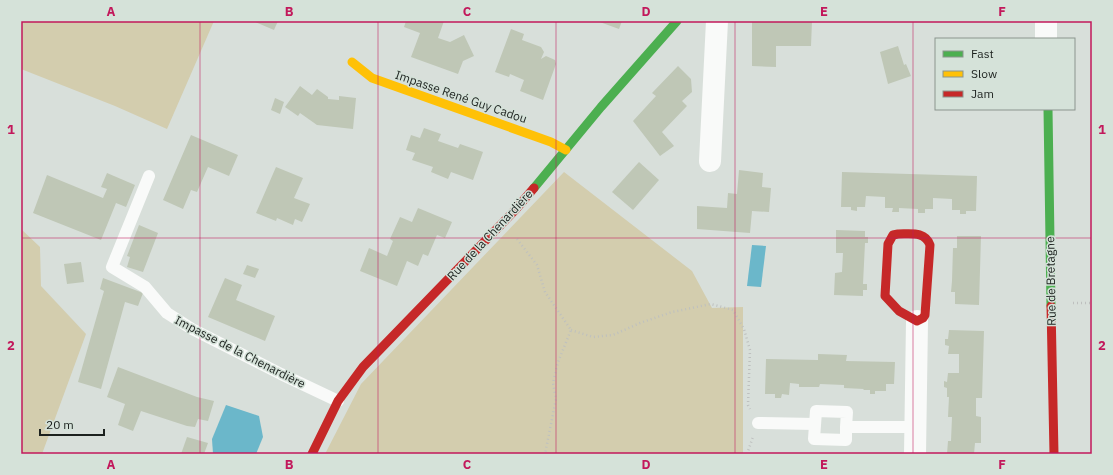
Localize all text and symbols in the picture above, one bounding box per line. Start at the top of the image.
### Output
text: A [107,3,116,20]
text: B [285,3,294,20]
text: C [463,3,472,20]
text: D [641,3,651,20]
text: E [820,3,828,20]
text: F [998,3,1006,20]
legend [935,38,1075,110]
text: Fast [971,46,994,61]
text: Slow [971,66,997,81]
street label: Impasse René Guy Cadou [393,67,529,126]
text: Jam [971,86,994,101]
text: 1 [7,121,15,138]
text: 1 [1098,121,1106,138]
street label: Rue de la Chenardière [444,186,536,283]
street label: Rue de Bretagne [1042,236,1059,326]
street label: Impasse de la Chenardière [172,312,308,391]
text: 2 [7,337,15,354]
text: 2 [1098,337,1106,354]
scale bar [40,411,104,437]
text: 20 m [46,417,74,432]
text: A [107,456,116,473]
text: B [285,456,294,473]
text: C [463,456,472,473]
text: D [641,456,651,473]
text: E [820,456,828,473]
text: F [998,456,1006,473]

